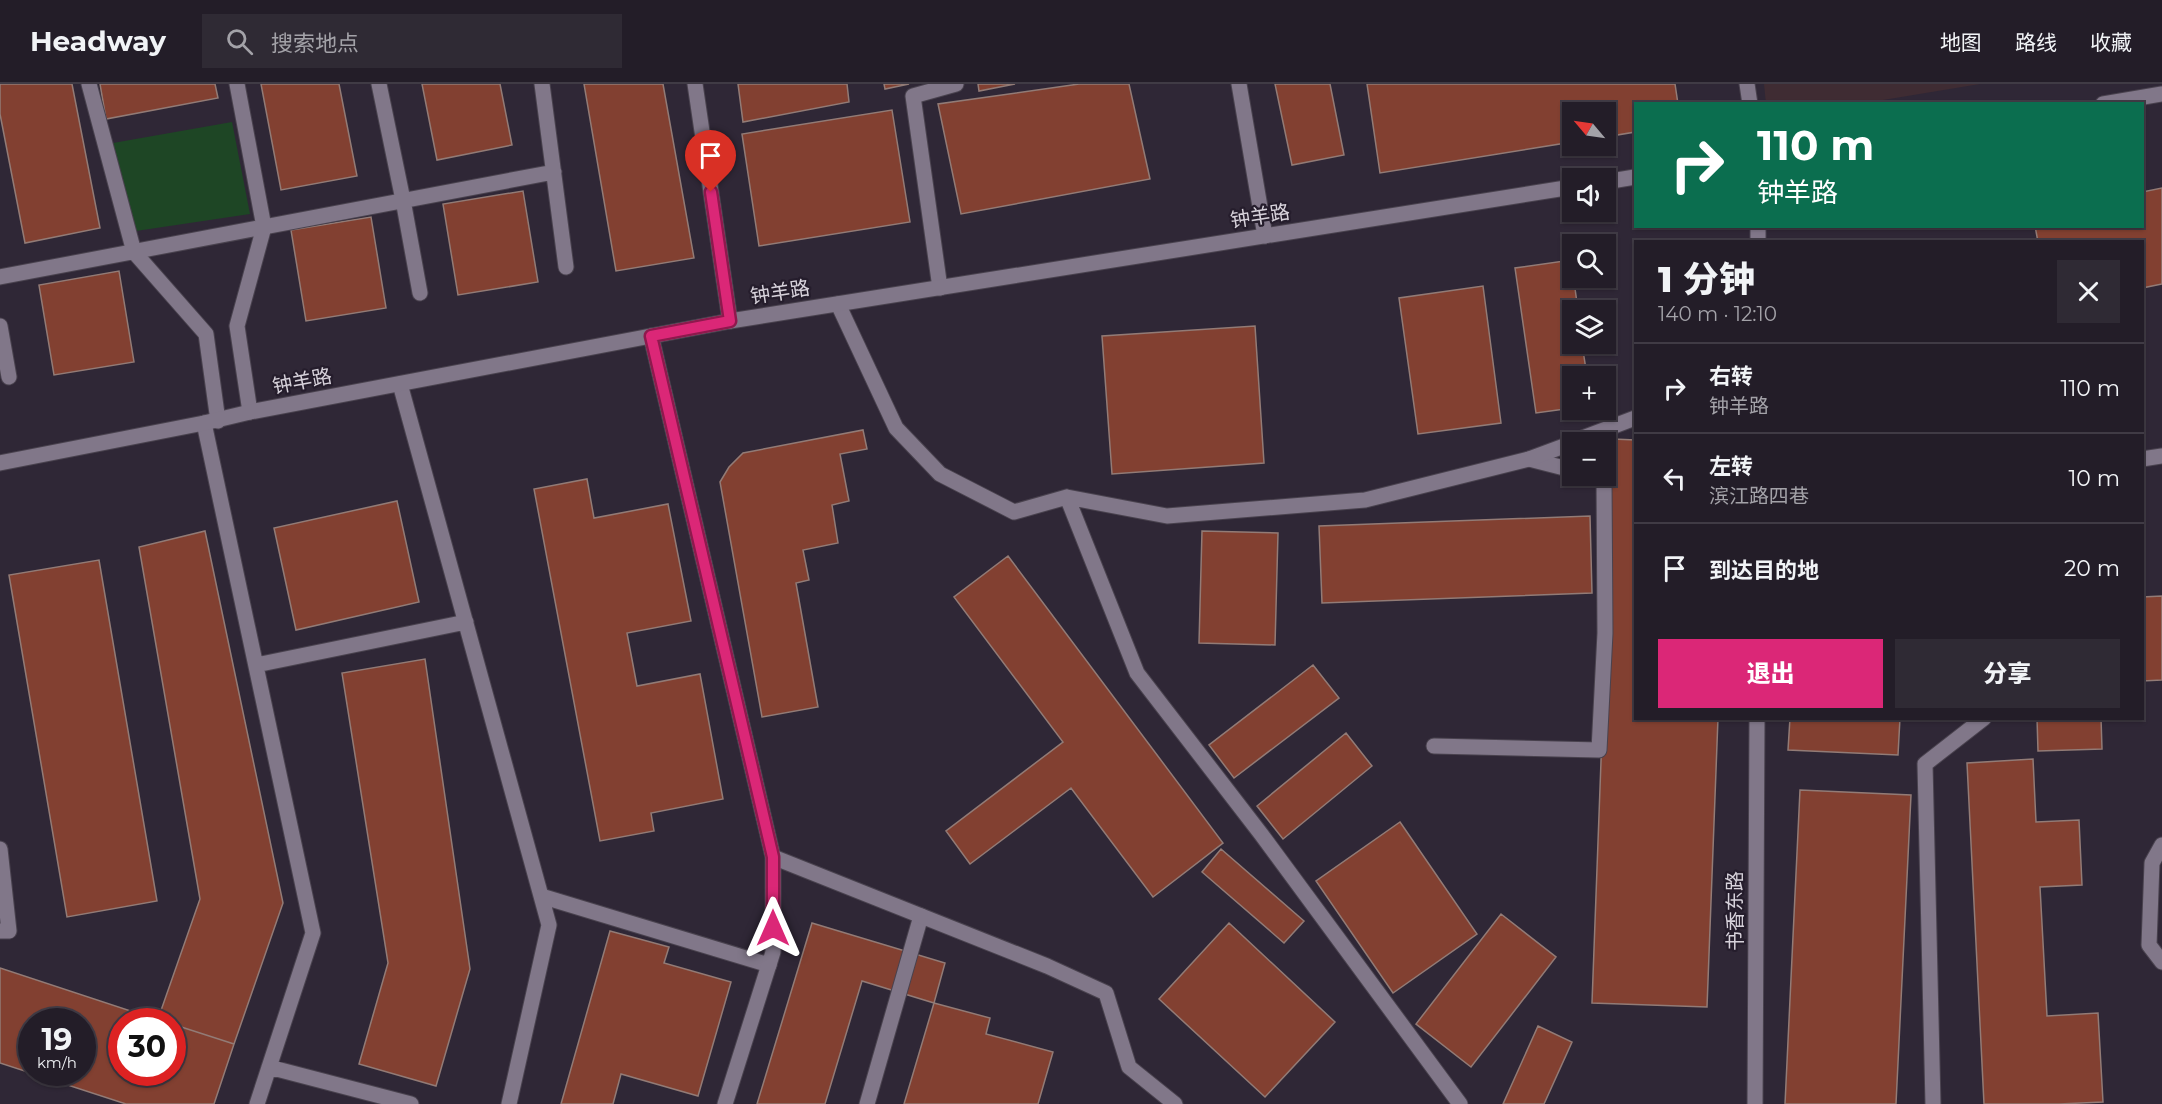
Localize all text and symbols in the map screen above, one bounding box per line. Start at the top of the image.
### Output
search box [202,14,622,68]
text: Headway [30,24,166,58]
icon: search [223,25,256,58]
text: 搜索地点 [271,30,359,57]
text: 地图 [1940,30,1982,55]
text: 路线 [2015,30,2057,55]
text: 收藏 [2090,30,2132,55]
north arrow [1562,102,1616,156]
map controls [1562,102,1616,486]
text: 110 m [1757,119,1874,171]
icon: right [1658,126,1736,204]
pin [685,130,736,192]
icon: arrive [694,139,727,172]
button: sound [1562,168,1616,222]
text: 钟羊路 [1757,176,1838,209]
street label: 钟羊路 [1228,199,1292,233]
button: search [1562,234,1616,288]
text: 1 分钟 [1658,257,1755,301]
button: close [2057,260,2120,323]
street label: 钟羊路 [748,275,812,309]
button: layers [1562,300,1616,354]
text: 140 m · 12:10 [1658,302,1777,326]
street label: 钟羊路 [270,363,334,399]
text: 右转 [1709,363,1753,390]
button: + [1562,366,1616,420]
icon: right [1658,372,1691,405]
text: 110 m [2060,375,2120,402]
text: 钟羊路 [1709,394,1769,418]
button: − [1562,432,1616,486]
text: 左转 [1709,453,1753,480]
icon: left [1658,462,1691,495]
text: 10 m [2068,465,2120,492]
text: 滨江路四巷 [1709,484,1809,508]
icon: arrive [1658,552,1691,585]
text: 20 m [2064,555,2120,582]
text: 到达目的地 [1709,557,1819,584]
button: 退出 [1658,639,1883,708]
button: 分享 [1895,639,2120,708]
street label: 书香东路 [1723,871,1747,951]
position arrow [741,896,805,960]
speed limit sign: 30 [108,1008,186,1086]
text: 19 [42,1021,72,1058]
text: km/h [37,1053,77,1072]

